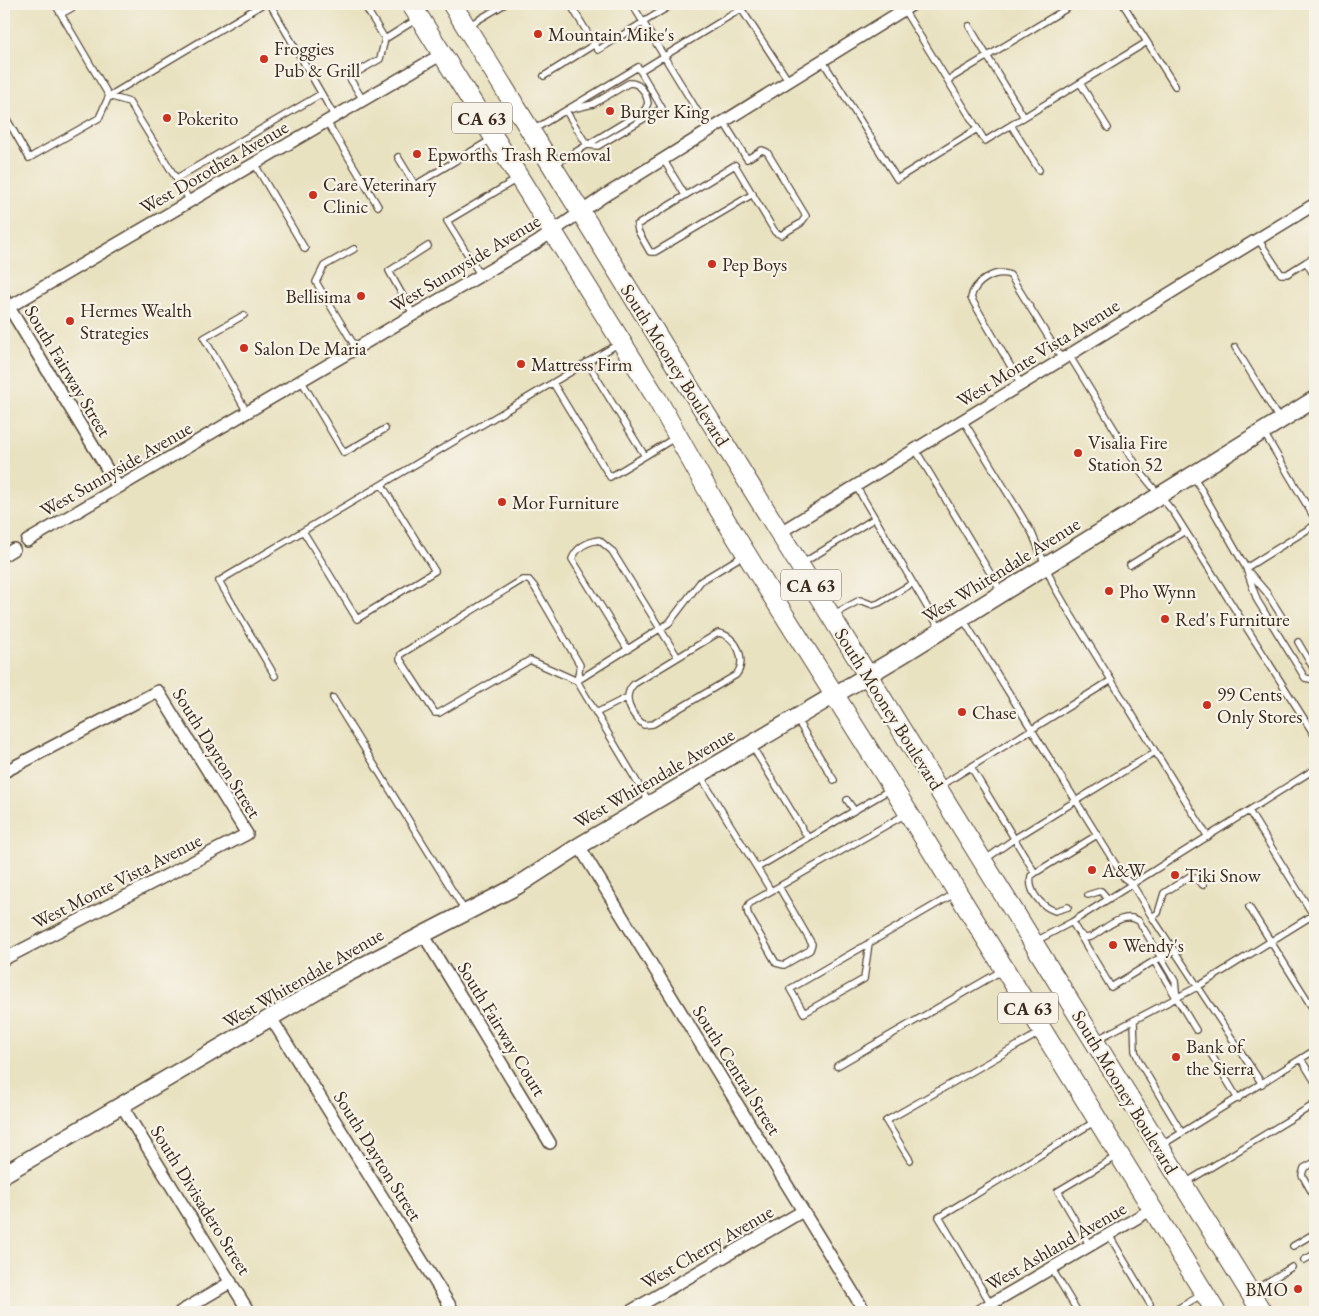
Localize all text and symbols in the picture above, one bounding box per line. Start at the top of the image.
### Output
place label: Mountain Mike's [548,22,674,47]
marker: Mountain Mike's [532,28,544,40]
place label: Froggies Pub & Grill [274,36,361,83]
marker: Froggies Pub & Grill [258,53,270,65]
place label: Burger King [620,99,710,124]
road number: CA 63 [452,102,512,134]
marker: Burger King [604,105,616,117]
place label: Pokerito [177,106,238,131]
marker: Pokerito [161,112,173,124]
street label: West Dorothea Avenue [135,114,293,220]
place label: Epworths Trash Removal [427,142,611,167]
marker: Epworths Trash Removal [411,148,423,160]
place label: Care Veterinary Clinic [323,172,437,219]
marker: Care Veterinary Clinic [307,189,319,201]
street label: West Sunnyside Avenue [385,208,545,318]
place label: Pep Boys [722,252,787,277]
marker: Pep Boys [706,258,718,270]
street label: South Mooney Boulevard [615,279,735,451]
place label: Bellisima [286,284,351,309]
marker: Bellisima [355,290,367,302]
street label: West Monte Vista Avenue [952,293,1124,413]
place label: Hermes Wealth Strategies [80,298,192,345]
street label: South Fairway Street [19,300,117,442]
marker: Hermes Wealth Strategies [64,315,76,327]
place label: Salon De Maria [254,336,367,361]
marker: Salon De Maria [238,342,250,354]
place label: Mattress Firm [531,352,633,377]
marker: Mattress Firm [515,358,527,370]
street label: West Sunnyside Avenue [36,415,196,523]
place label: Visalia Fire Station 52 [1088,430,1168,477]
marker: Visalia Fire Station 52 [1072,447,1084,459]
place label: Mor Furniture [512,490,619,515]
marker: Mor Furniture [496,496,508,508]
street label: West Whitendale Avenue [917,511,1085,629]
road number: CA 63 [781,570,841,600]
place label: Pho Wynn [1119,579,1196,604]
marker: Pho Wynn [1103,585,1115,597]
place label: Red's Furniture [1175,607,1290,632]
marker: Red's Furniture [1159,613,1171,625]
street label: South Mooney Boulevard [829,623,949,795]
place label: 99 Cents Only Stores [1217,682,1302,729]
street label: South Dayton Street [167,683,267,823]
marker: 99 Cents Only Stores [1201,699,1213,711]
place label: Chase [972,700,1016,725]
marker: Chase [956,706,968,718]
street label: West Whitendale Avenue [569,722,739,834]
street label: West Monte Vista Avenue [28,827,206,935]
place label: A&W [1101,858,1146,883]
place label: Tiki Snow [1185,863,1262,888]
marker: A&W [1086,864,1098,876]
marker: Tiki Snow [1169,869,1181,881]
street label: West Whitendale Avenue [218,922,388,1034]
place label: Wendy's [1123,933,1184,958]
marker: Wendy's [1107,939,1119,951]
street label: South Fairway Court [452,957,552,1101]
road number: CA 63 [998,992,1058,1024]
street label: South Central Street [687,1000,787,1140]
street label: South Mooney Boulevard [1066,1005,1184,1179]
place label: Bank of the Sierra [1186,1034,1255,1081]
marker: Bank of the Sierra [1170,1051,1182,1063]
street label: South Dayton Street [328,1086,428,1226]
street label: South Divisadero Street [145,1121,257,1279]
street label: West Ashland Avenue [981,1196,1131,1296]
street label: West Cherry Avenue [636,1199,778,1295]
place label: BMO [1245,1277,1288,1302]
marker: BMO [1292,1283,1304,1295]

